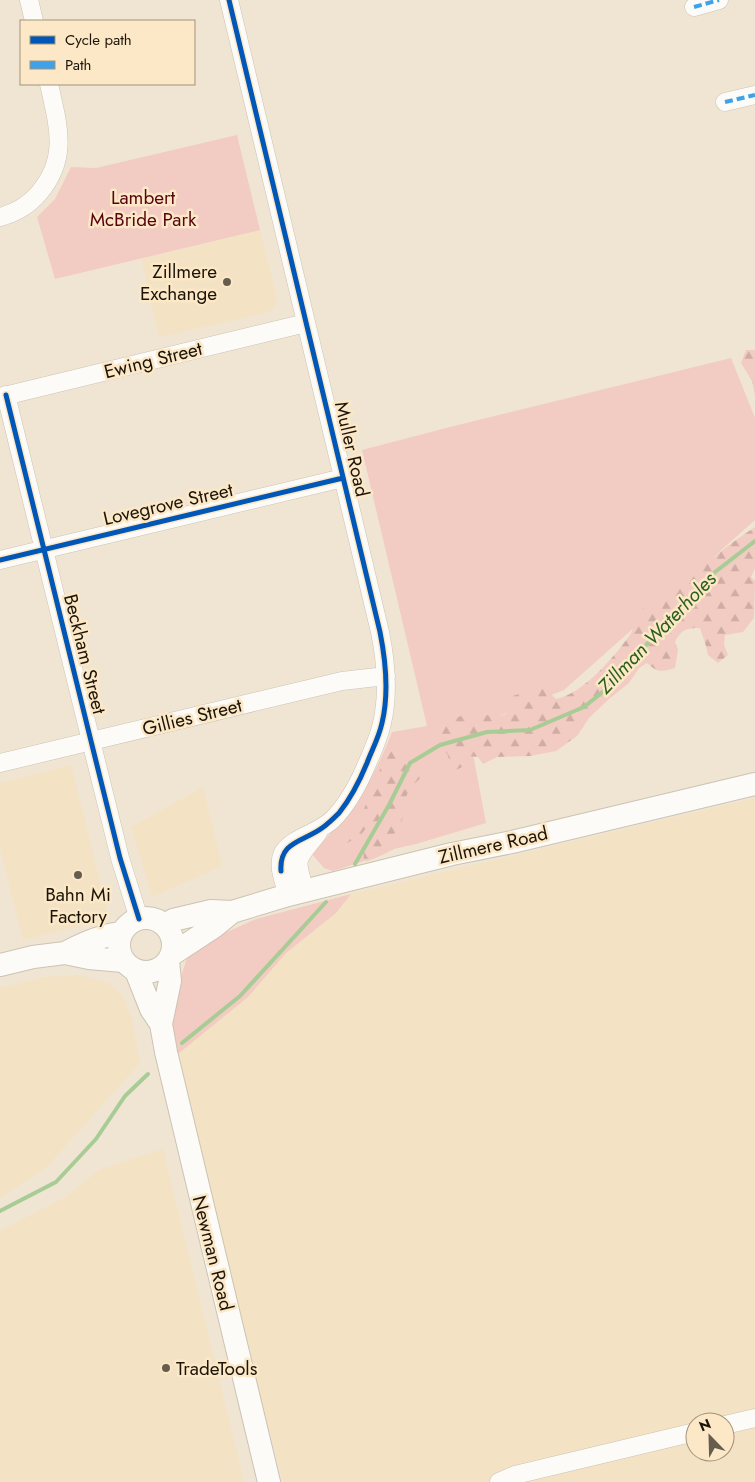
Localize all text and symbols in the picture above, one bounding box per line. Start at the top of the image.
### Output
legend [20,20,195,85]
text: Cycle path [65,29,132,51]
text: Path [65,54,91,76]
park label: Lambert McBride Park [90,184,197,233]
place label: Zillmere Exchange [140,258,217,307]
marker: Zillmere Exchange [221,276,233,288]
street label: Ewing Street [101,335,205,385]
street label: Muller Road [328,399,376,499]
street label: Lovegrove Street [100,476,236,532]
water label: Zillman Waterholes [590,565,723,701]
street label: Beckham Street [57,591,113,717]
street label: Gillies Street [139,691,245,742]
street label: Zillmere Road [436,819,550,871]
marker: Bahn Mi Factory [72,869,84,881]
place label: Bahn Mi Factory [45,881,111,930]
street label: Newman Road [186,1193,240,1313]
place label: TradeTools [176,1355,258,1382]
marker: TradeTools [160,1362,172,1374]
north arrow [685,1412,735,1462]
text: N [696,1414,714,1436]

